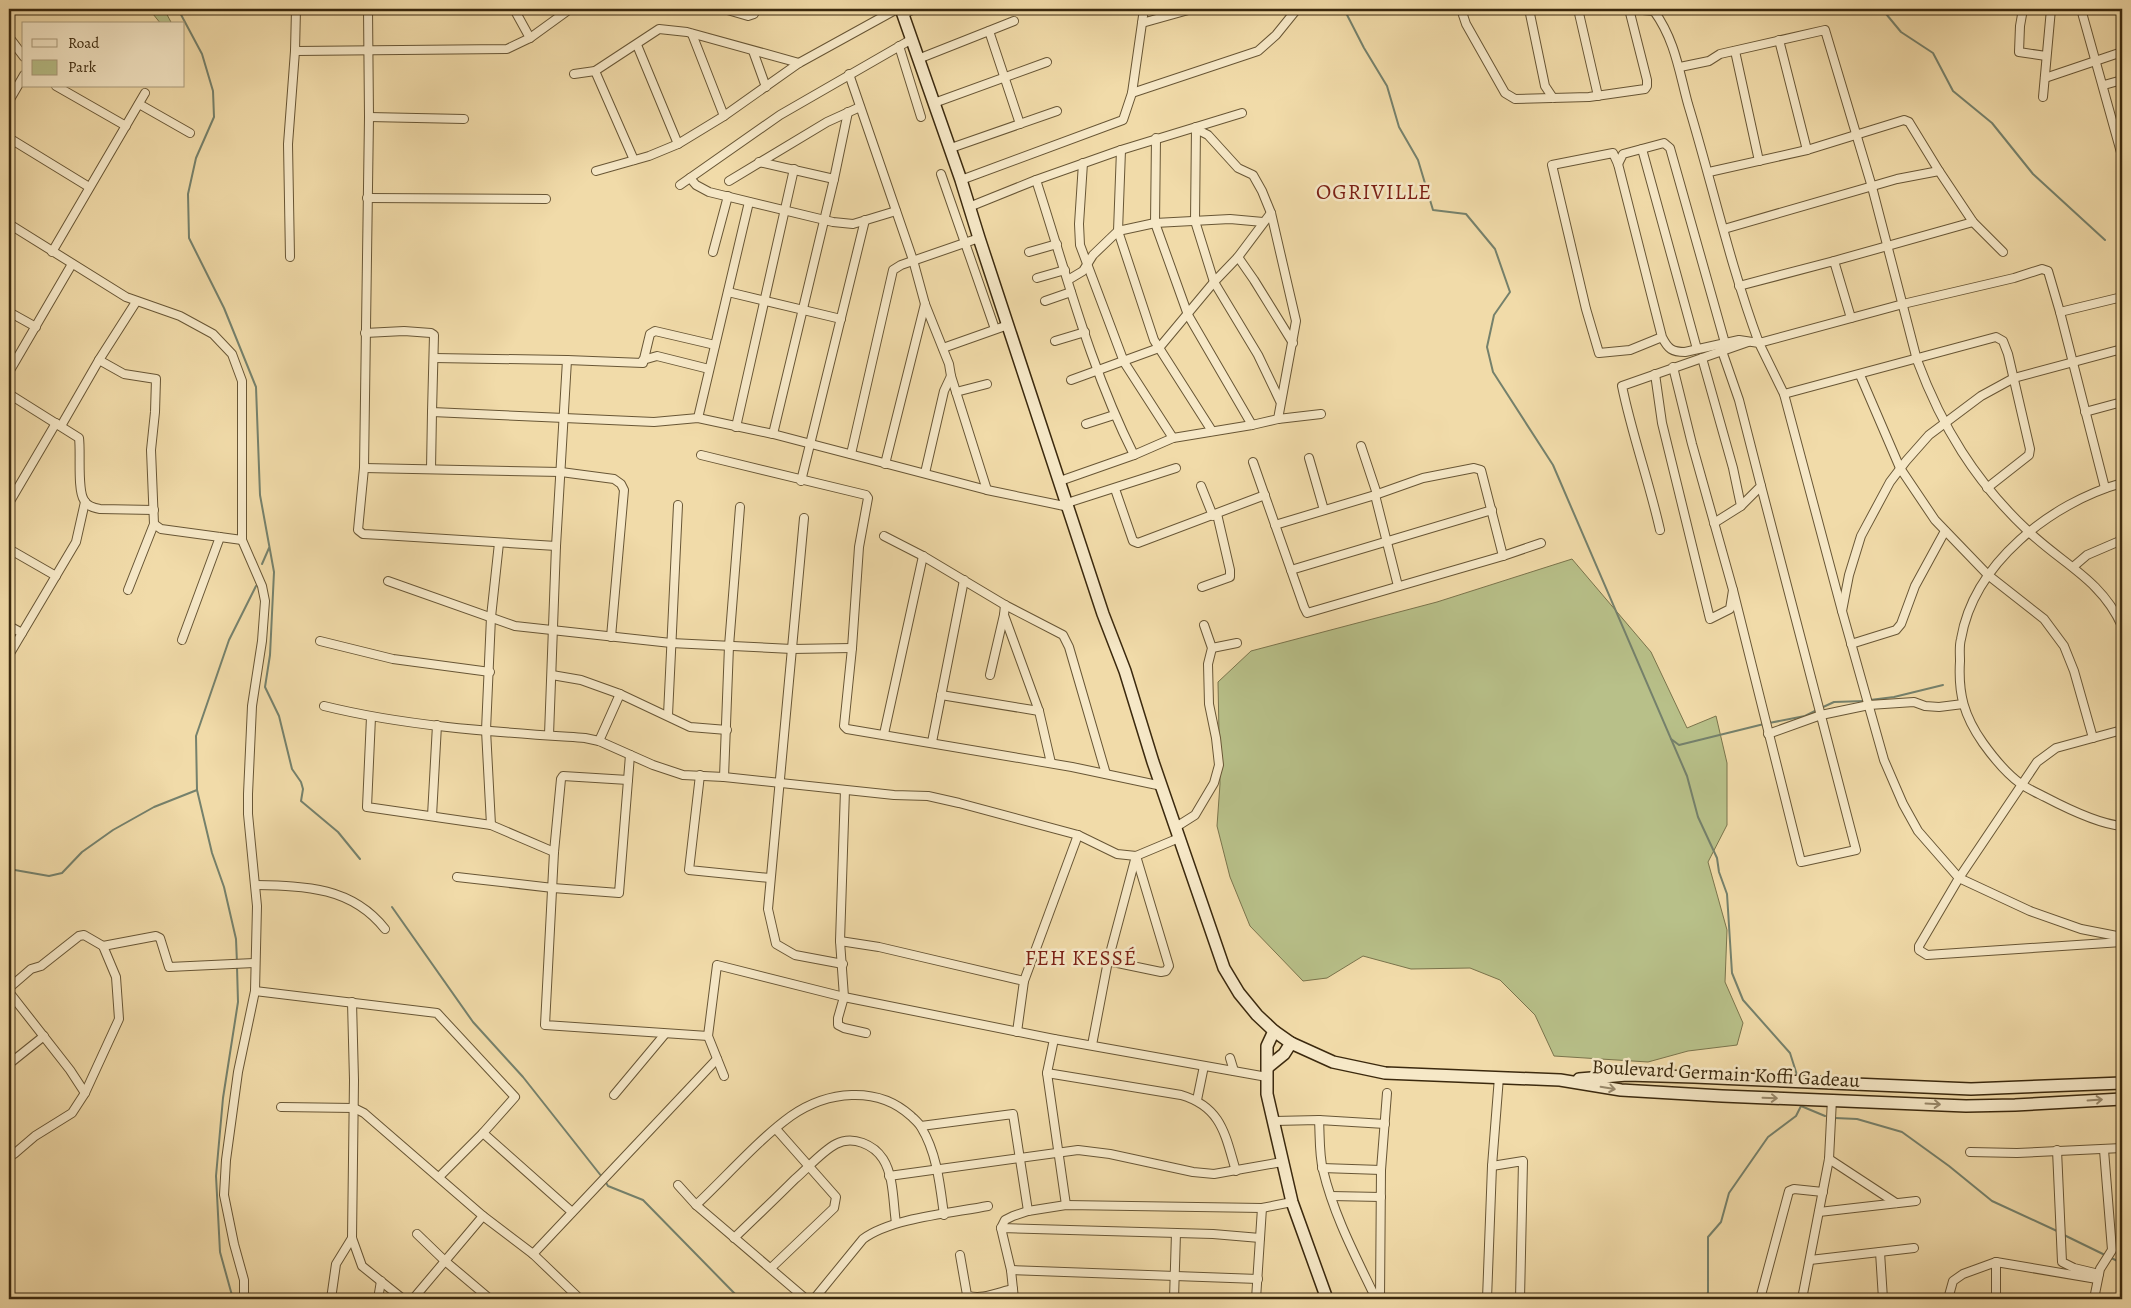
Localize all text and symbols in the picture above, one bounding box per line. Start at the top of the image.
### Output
legend [22,22,185,88]
text: Road [68,33,100,53]
text: Park [68,57,97,77]
district label: OGRIVILLE [1316,177,1432,207]
district label: FEH KESSÉ [1025,944,1137,972]
street label: Boulevard Germain Koffi Gadeau [1591,1053,1861,1094]
one-way arrow [1600,1083,1616,1093]
one-way arrow [1762,1093,1778,1102]
one-way arrow [2087,1096,2103,1105]
one-way arrow [1924,1099,1941,1109]

